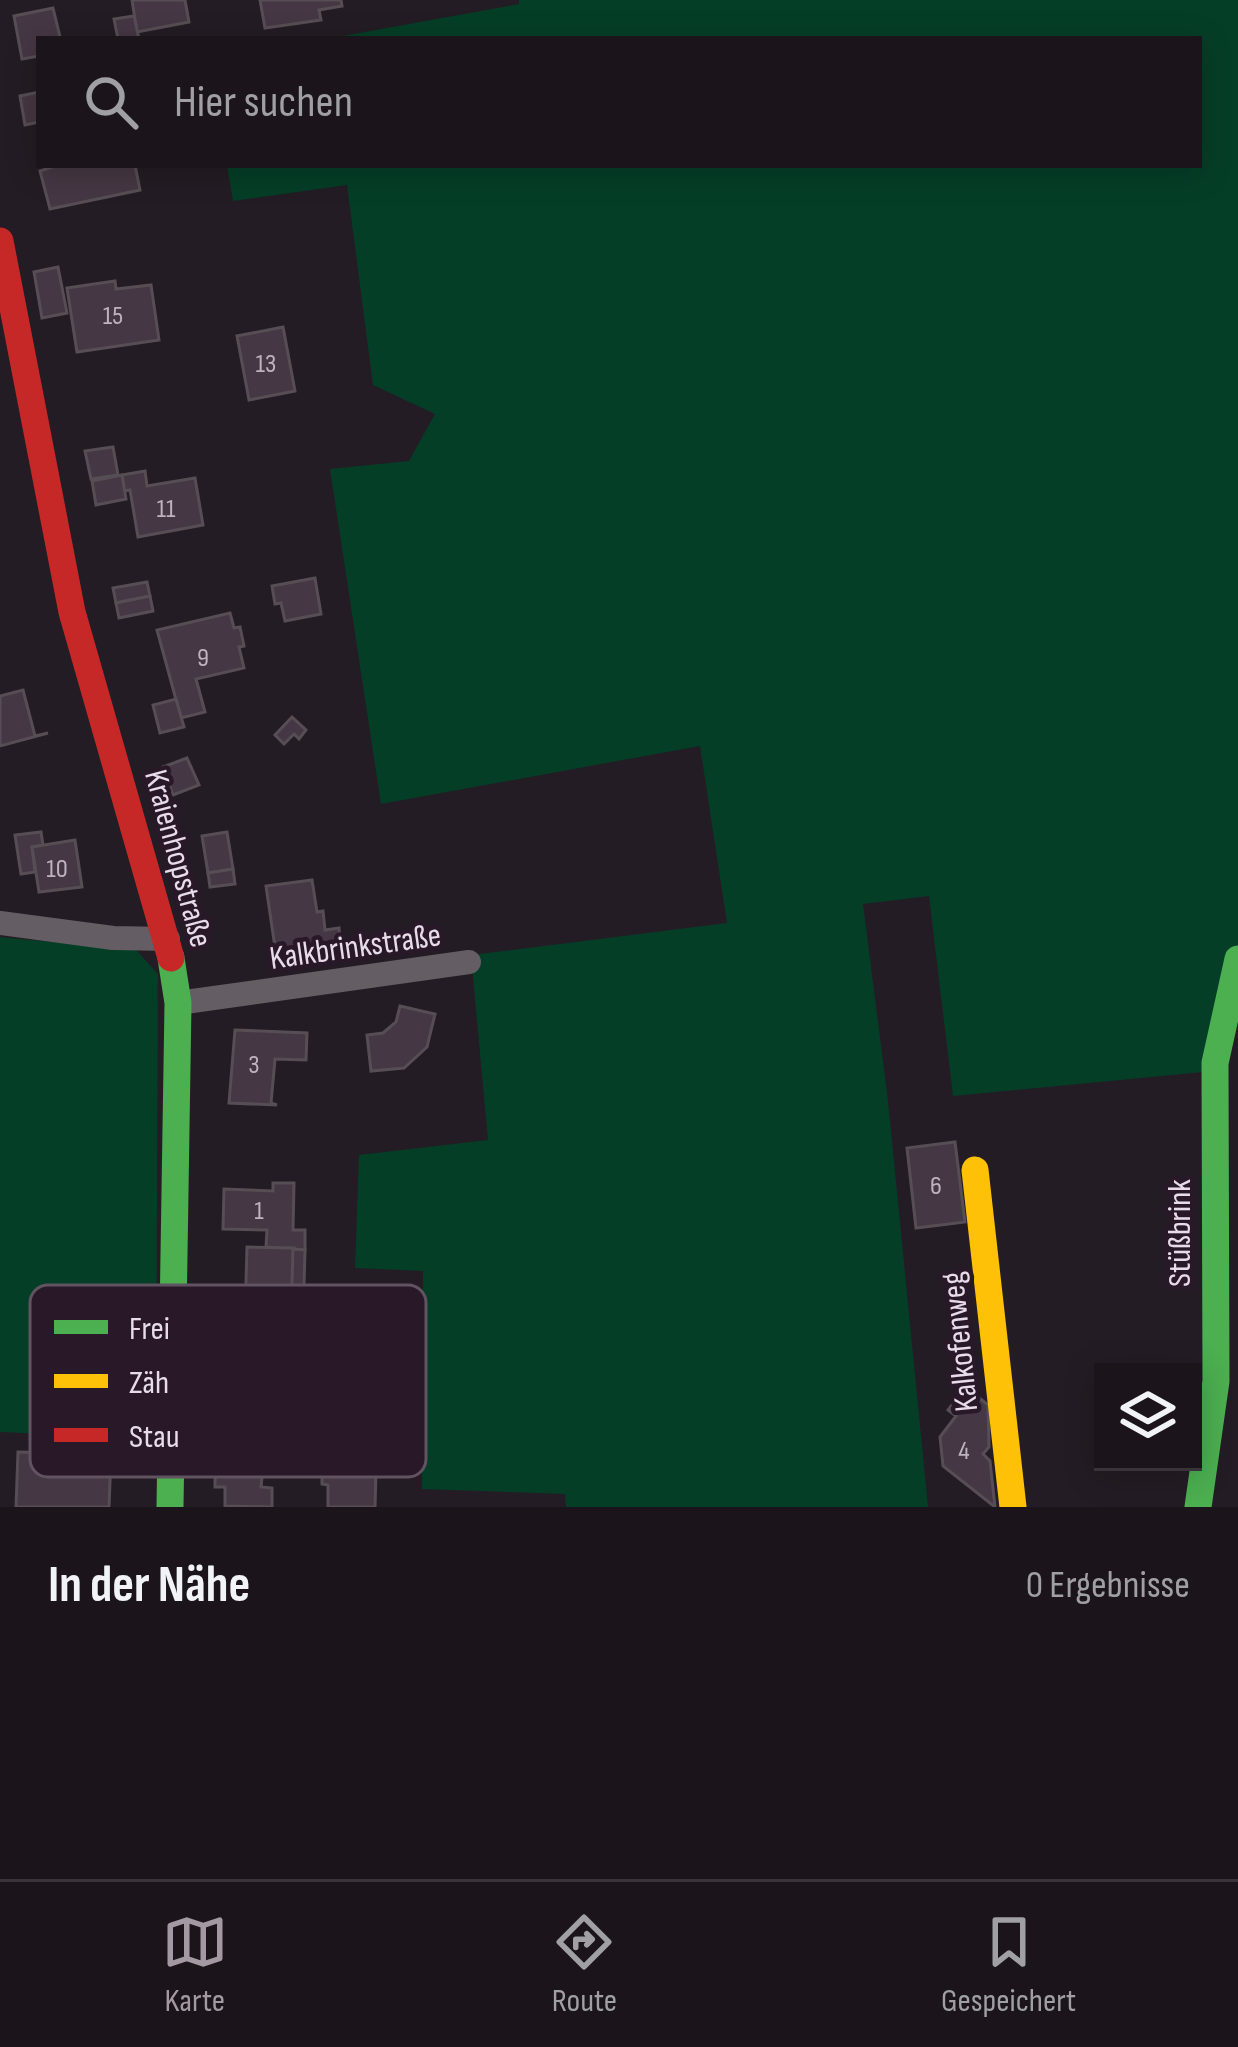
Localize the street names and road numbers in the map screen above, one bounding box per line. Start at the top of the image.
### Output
street label: Kraienhopstraße [135,765,221,952]
street label: Kalkbrinkstraße [267,915,443,979]
street label: Stüßbrink [1160,1179,1200,1287]
street label: Kalkofenweg [933,1270,987,1414]

